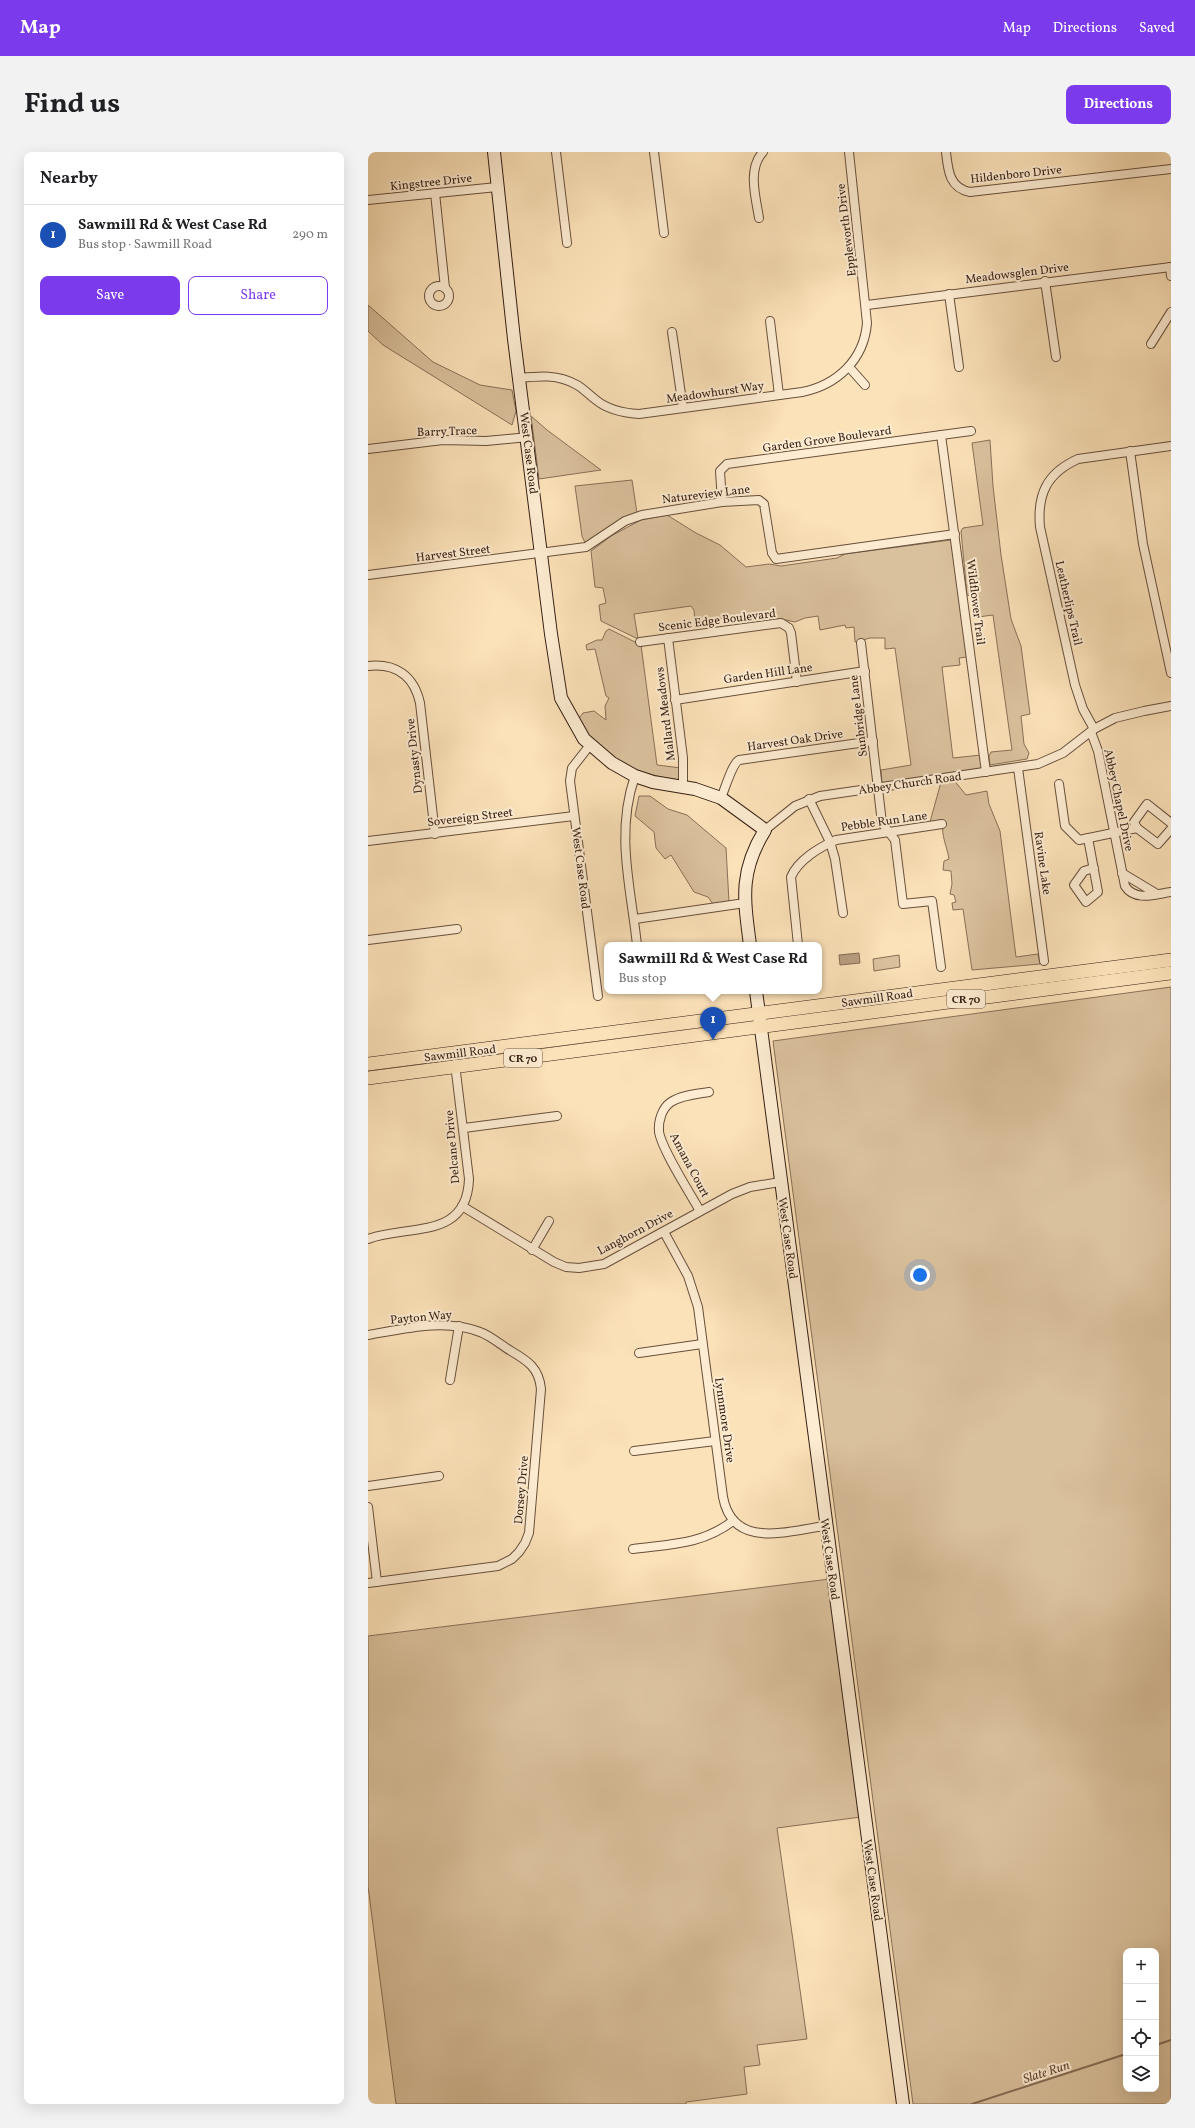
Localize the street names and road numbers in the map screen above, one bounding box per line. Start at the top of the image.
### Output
street label: Hildenboro Drive [970,162,1063,188]
street label: Kingstree Drive [389,171,473,195]
street label: Eppleworth Drive [833,182,861,277]
street label: Meadowsglen Drive [964,260,1070,288]
street label: Meadowhurst Way [665,378,766,408]
street label: West Case Road [515,411,541,495]
street label: Barry Trace [417,423,478,441]
street label: Garden Grove Boulevard [762,423,893,457]
street label: Natureview Lane [661,482,751,508]
street label: Harvest Street [415,541,491,567]
street label: Wildflower Trail [962,558,988,646]
street label: Leatherlips Trail [1051,559,1086,647]
street label: Scenic Edge Boulevard [657,606,777,636]
street label: Garden Hill Lane [723,660,814,688]
street label: Mallard Meadows [652,666,680,762]
street label: Sunbridge Lane [846,674,872,758]
street label: Dynasty Drive [403,717,427,794]
street label: Harvest Oak Drive [746,726,844,756]
street label: Abbey Chapel Drive [1099,747,1137,853]
street label: Abbey Church Road [858,769,963,799]
street label: Sovereign Street [426,805,514,831]
street label: Pebble Run Lane [840,808,929,836]
street label: West Case Road [567,826,593,910]
street label: Ravine Lake [1030,830,1054,896]
street label: Sawmill Road [840,986,914,1012]
road number: CR 70 [947,990,985,1008]
street label: Sawmill Road [423,1042,497,1066]
road number: CR 70 [504,1049,542,1067]
street label: Delcane Drive [442,1109,464,1184]
street label: Amana Court [665,1130,713,1200]
street label: West Case Road [773,1196,801,1280]
street label: Langhorn Drive [595,1206,676,1260]
street label: Payton Way [389,1307,453,1329]
street label: Lynnmore Drive [710,1376,738,1464]
street label: Dorsey Drive [511,1455,533,1525]
street label: West Case Road [815,1517,843,1601]
street label: West Case Road [858,1838,886,1922]

